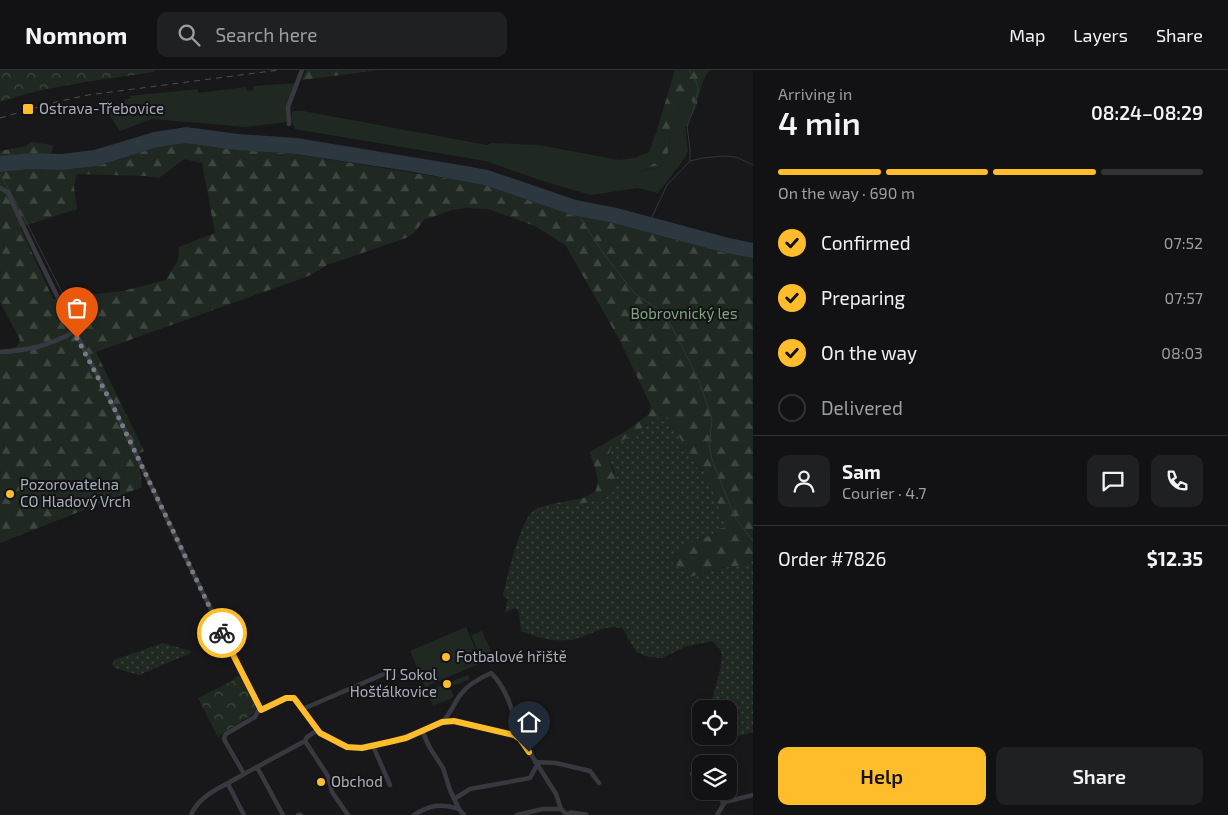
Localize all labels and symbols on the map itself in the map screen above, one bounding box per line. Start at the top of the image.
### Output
place label: Ostrava-Třebovice [39,99,164,117]
marker: Ostrava-Třebovice [21,102,35,116]
pin [56,287,98,338]
park label: Bobrovnický les [630,304,738,322]
place label: Pozorovatelna CO Hladový Vrch [20,475,131,510]
marker: Pozorovatelna CO Hladový Vrch [4,488,16,500]
courier [197,608,247,658]
place label: Fotbalové hřiště [456,647,567,665]
marker: Fotbalové hřiště [440,651,452,663]
place label: TJ Sokol Hošťálkovice [350,665,438,700]
marker: TJ Sokol Hošťálkovice [441,678,453,690]
pin [508,701,550,752]
place label: Obchod [331,772,383,790]
marker: Obchod [315,776,327,788]

